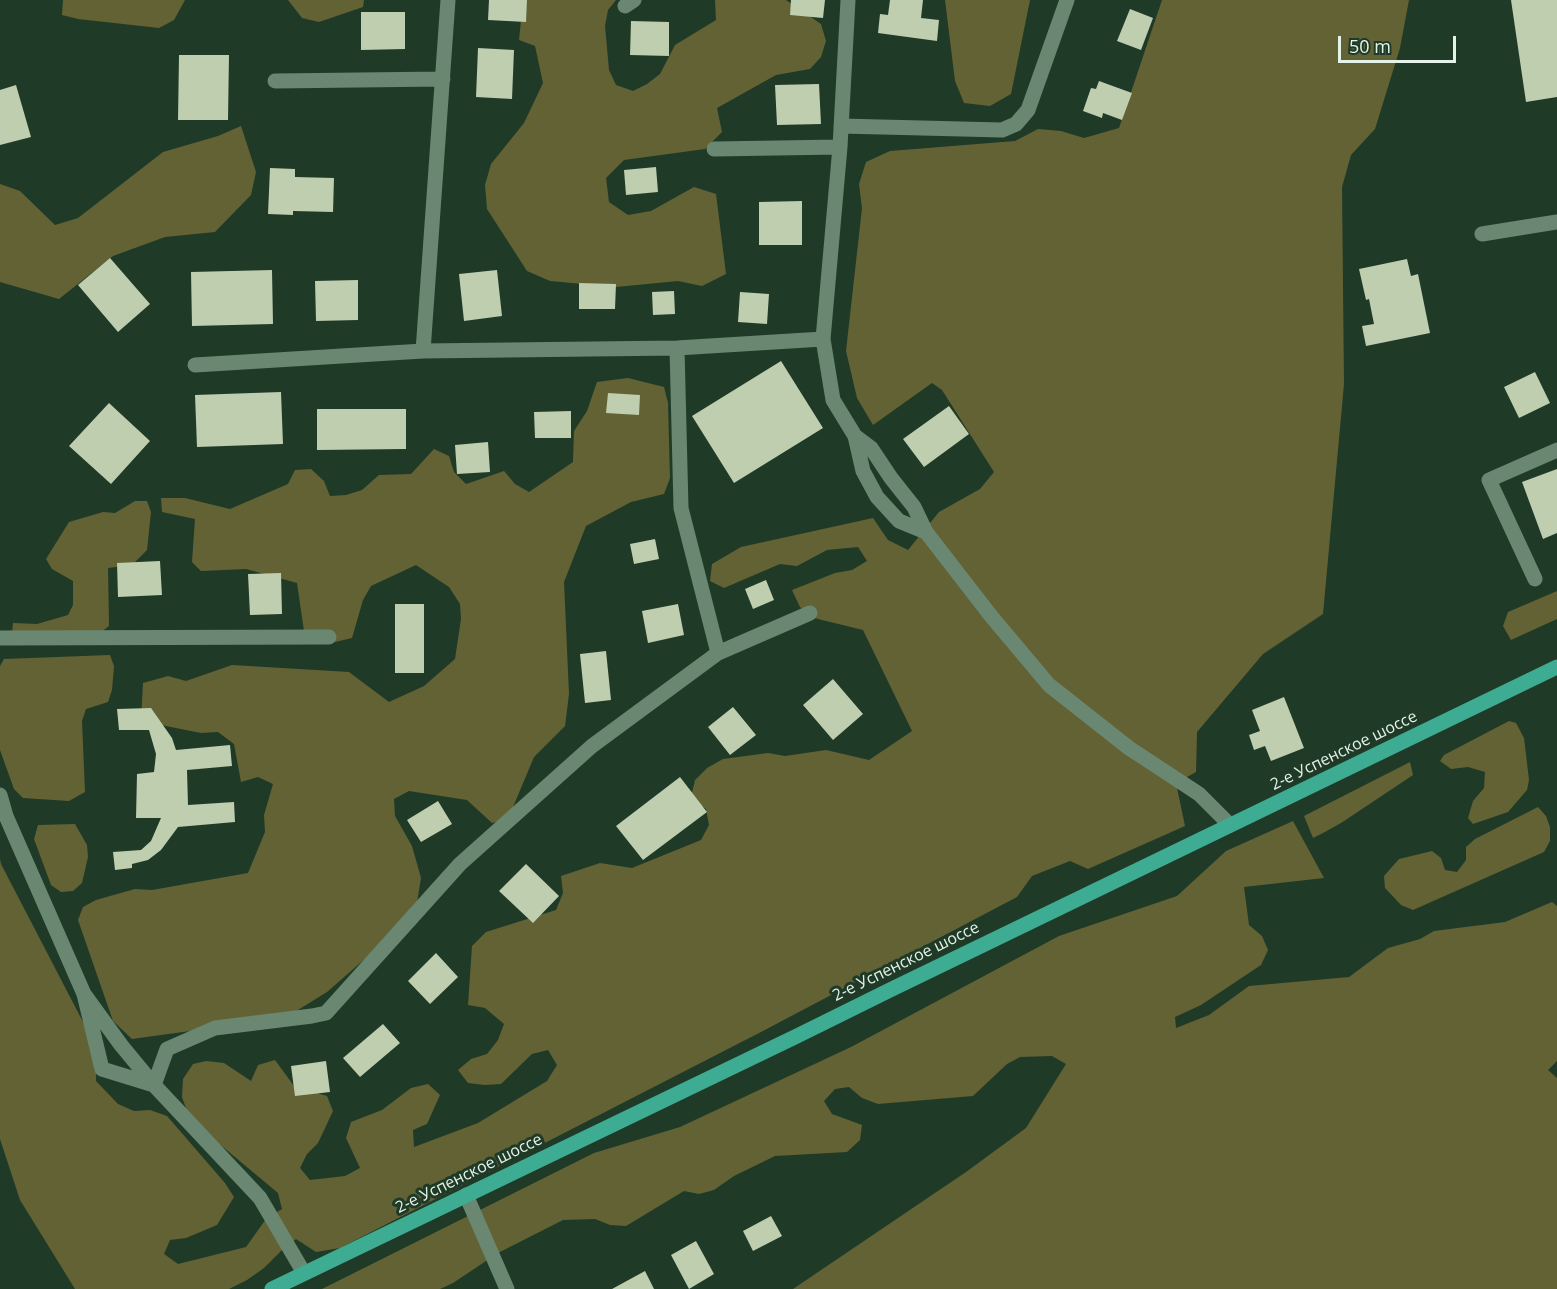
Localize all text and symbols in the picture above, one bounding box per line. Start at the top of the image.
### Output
scale bar [1341,24,1460,62]
text: 50 m [1349,34,1391,58]
street label: 2-е Успенское шоссе [1267,707,1421,795]
street label: 2-е Успенское шоссе [829,918,983,1006]
street label: 2-е Успенское шоссе [392,1130,546,1218]

